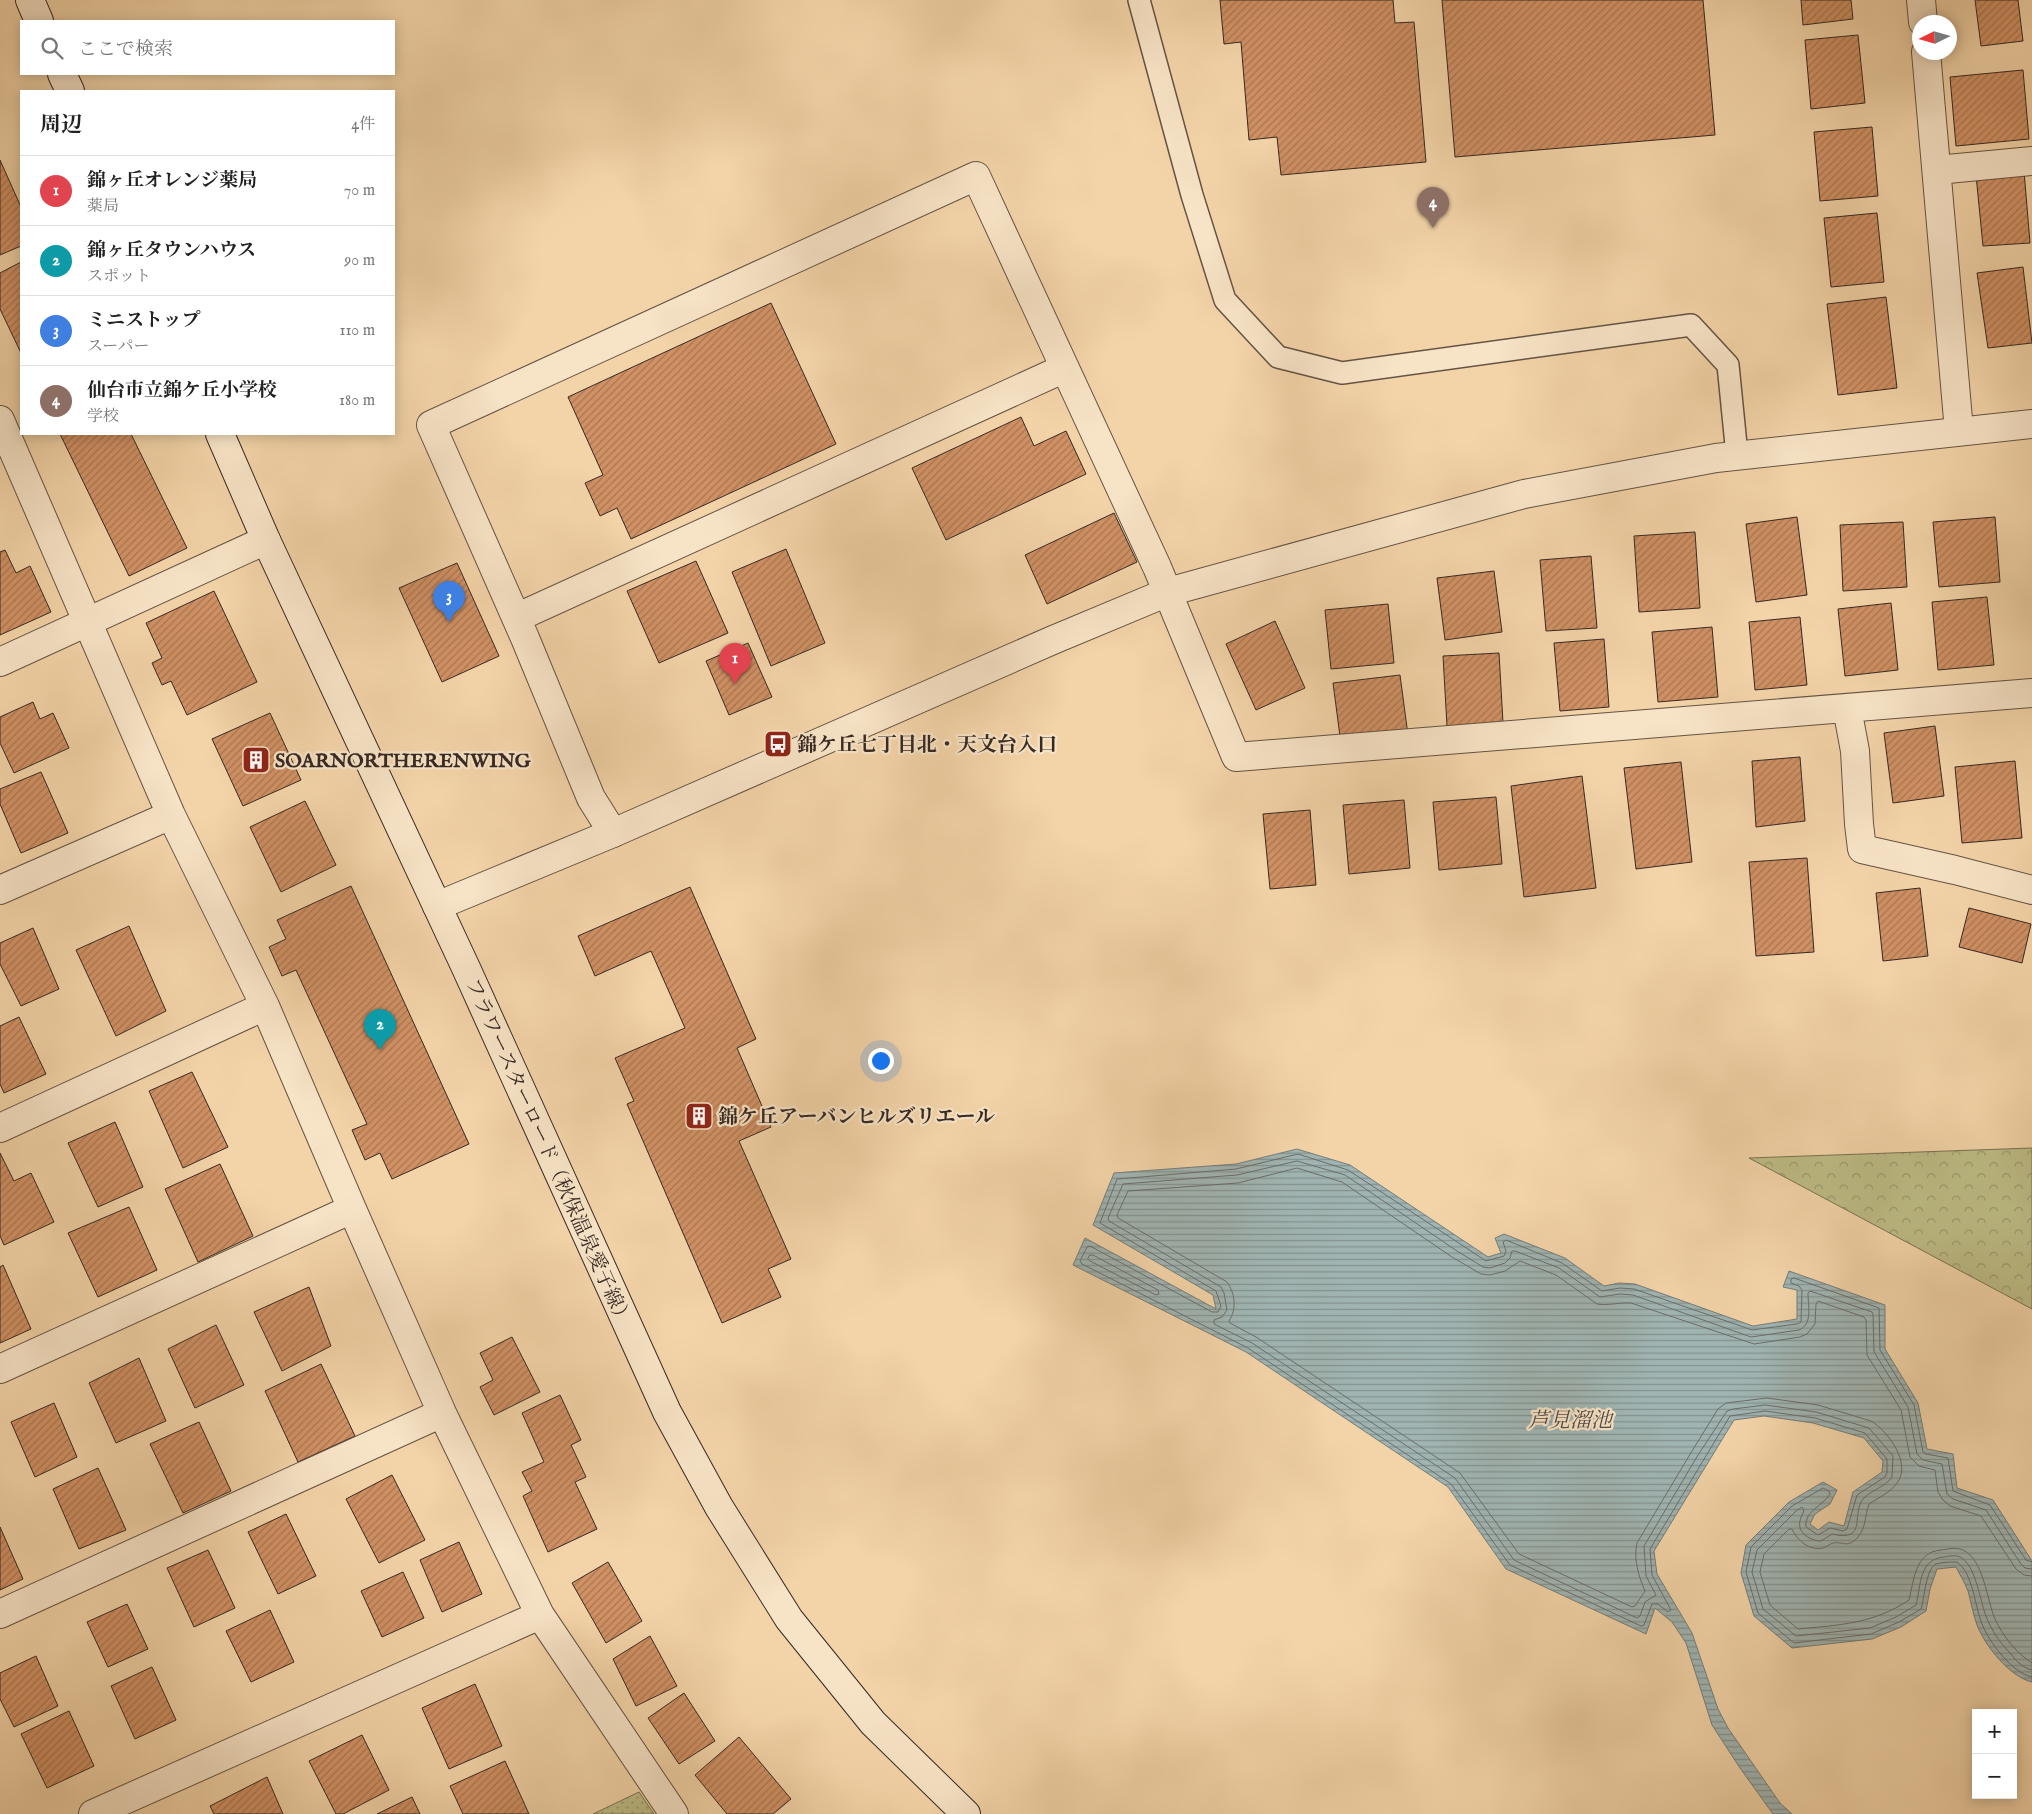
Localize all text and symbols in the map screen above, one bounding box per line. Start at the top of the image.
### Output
north arrow [1912,15,1957,60]
search box [20,20,395,75]
icon: search [38,34,66,62]
text: ここで検索 [78,38,173,62]
text: 周辺 [40,112,82,139]
text: 4件 [351,115,375,135]
text: 錦ヶ丘オレンジ薬局 [87,169,257,193]
text: 1 [53,181,59,201]
text: 70 m [344,181,375,201]
pin: 4 [1417,187,1449,228]
text: 薬局 [87,197,119,217]
text: 錦ヶ丘タウンハウス [87,239,256,263]
text: 2 [52,251,60,271]
text: 90 m [344,251,375,271]
text: スポット [87,267,151,287]
text: ミニストップ [87,309,200,333]
text: 3 [53,321,59,341]
text: 110 m [339,321,375,341]
text: スーパー [87,337,149,357]
text: 仙台市立錦ケ丘小学校 [87,379,277,403]
text: 4 [52,391,60,411]
text: 180 m [339,391,375,411]
text: 学校 [87,407,119,427]
pin: 3 [433,581,465,622]
pin: 1 [719,643,751,684]
bus stop icon: 錦ケ丘七丁目北・天文台入口 [763,729,793,759]
place label: 錦ケ丘七丁目北・天文台入口 [797,733,1057,758]
building icon: SOARNORTHERENWING [241,745,271,775]
place label: SOARNORTHERENWING [275,749,532,774]
street label: フラワースターロード（秋保温泉愛子線） [459,974,636,1331]
pin: 2 [364,1009,396,1050]
your location [868,1048,894,1074]
building icon: 錦ケ丘アーバンヒルズリエール [684,1101,714,1131]
place label: 錦ケ丘アーバンヒルズリエール [718,1105,995,1130]
water label: 芦見溜池 [1528,1408,1614,1435]
map controls [1972,1709,2017,1799]
button: + [1972,1709,2017,1754]
button: − [1972,1754,2017,1799]

